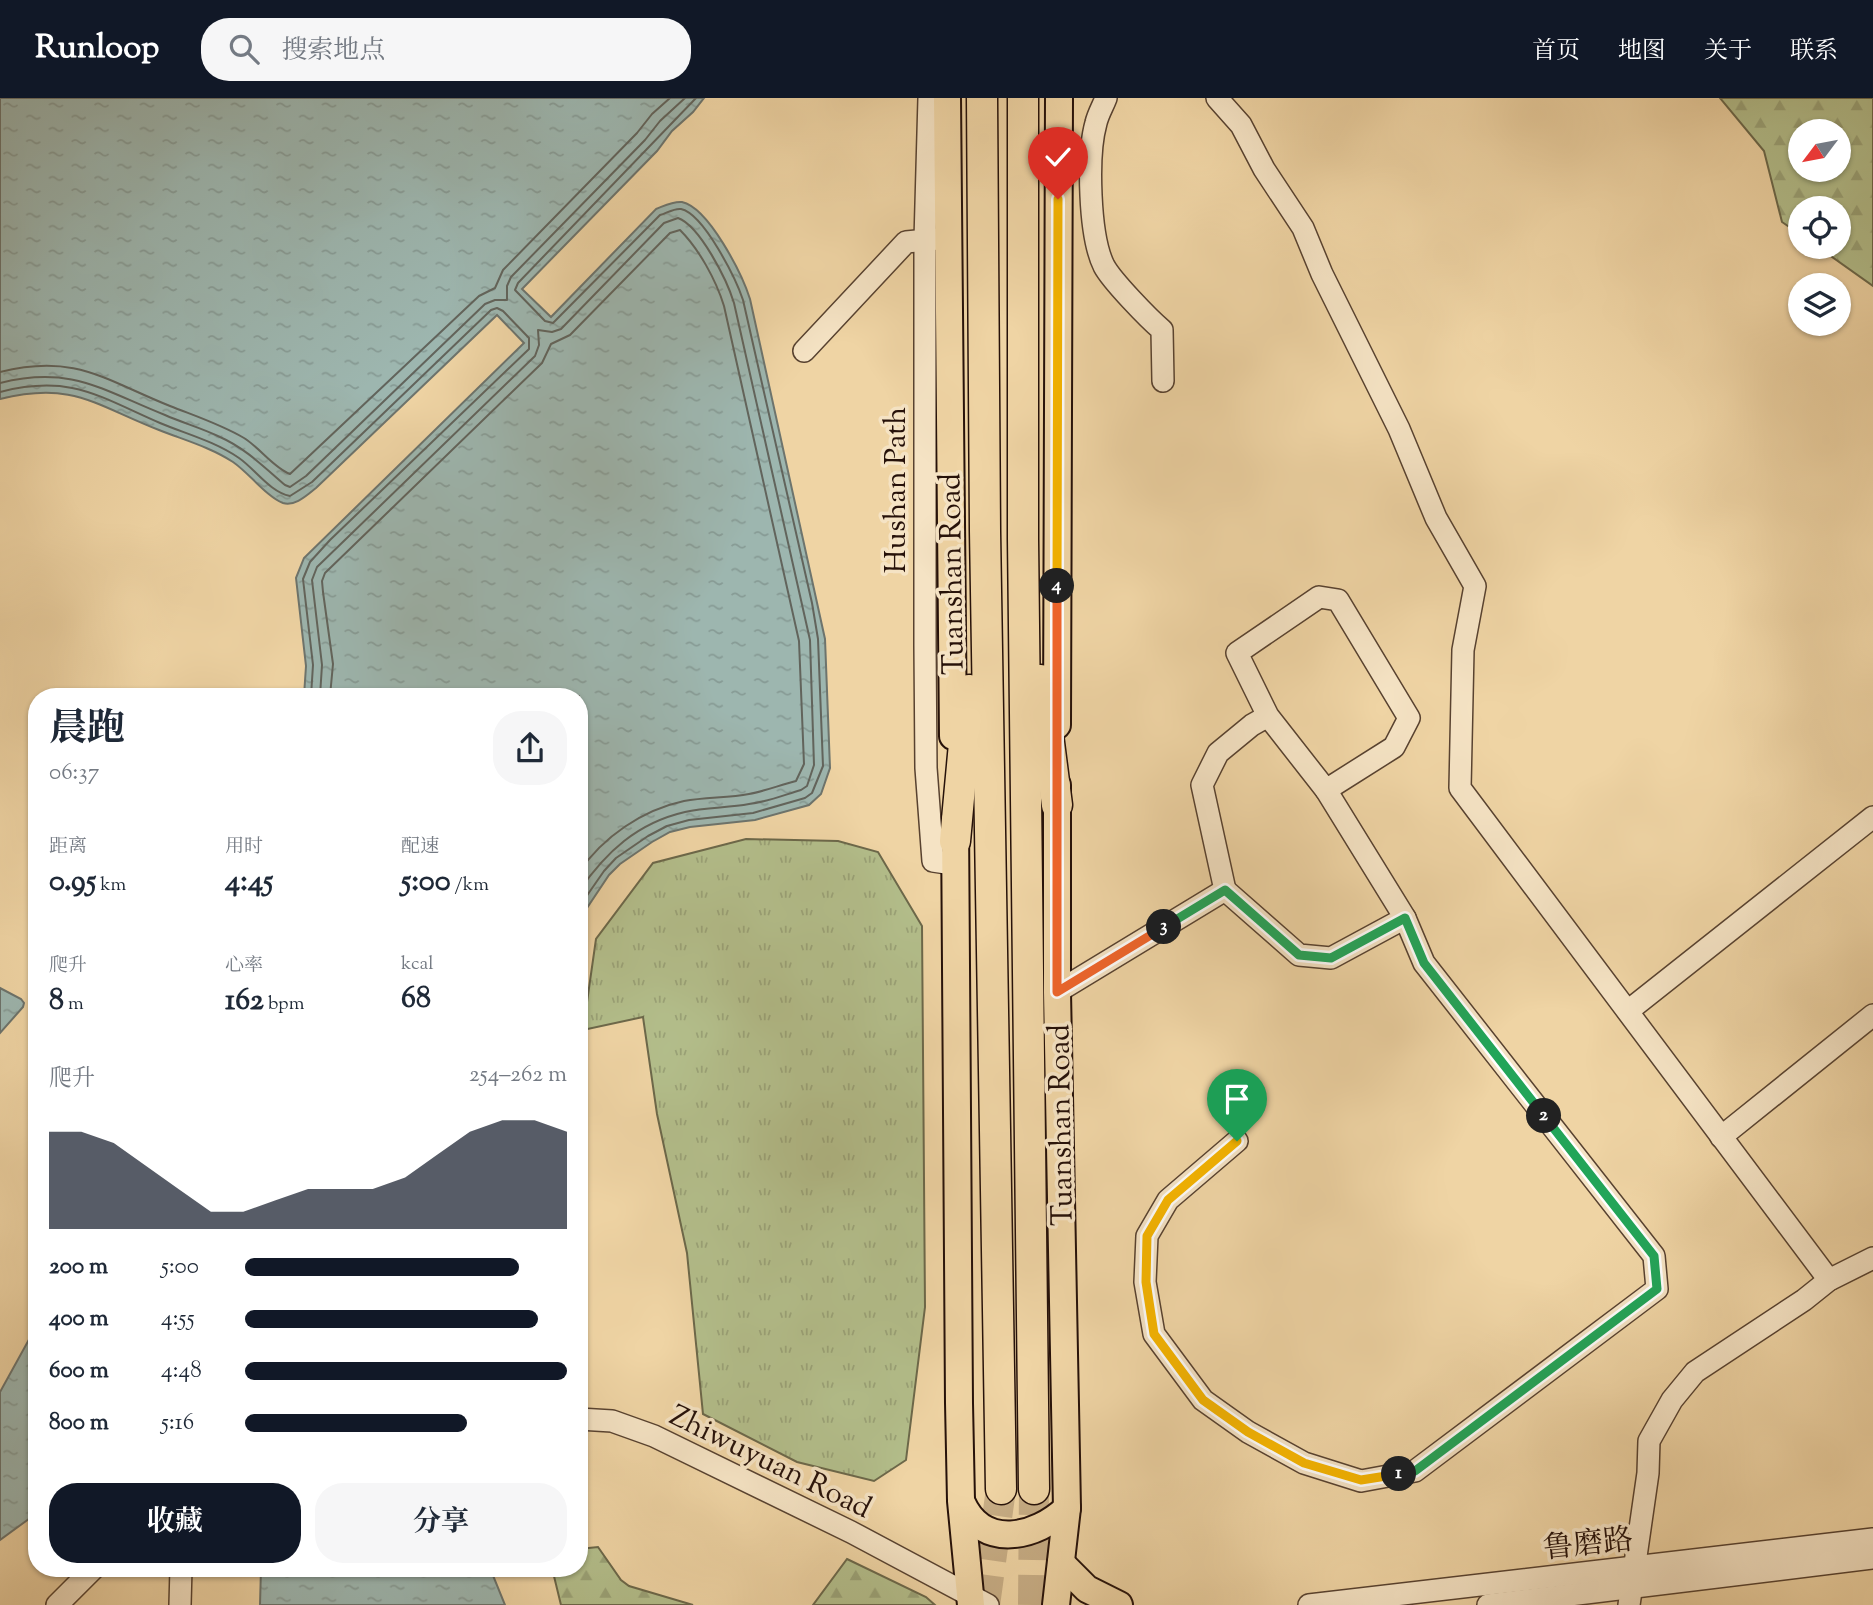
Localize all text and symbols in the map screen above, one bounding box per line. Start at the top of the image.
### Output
search box [201,18,691,81]
text: Runloop [35,25,159,73]
icon: search [225,30,263,68]
text: 搜索地点 [281,33,385,70]
text: 首页 [1532,35,1580,69]
text: 地图 [1618,35,1666,69]
text: 关于 [1704,35,1752,69]
text: 联系 [1790,35,1838,69]
north arrow [1788,119,1852,182]
map controls [1788,119,1851,336]
pin [1028,127,1088,199]
icon: check [1039,138,1077,176]
button: locate [1788,196,1851,259]
button: layers [1788,273,1851,336]
street label: Hushan Path [876,406,919,573]
street label: Tuanshan Road [930,473,977,675]
pin: 4 [1040,568,1074,603]
text: 4 [1052,572,1061,599]
text: 晨跑 [49,704,125,758]
button: share [493,711,567,785]
text: 06:37 [49,757,99,790]
text: 距离 [49,834,87,861]
text: 用时 [225,834,263,861]
text: 配速 [401,834,439,861]
text: 0.95 [49,861,96,904]
text: 4:45 [225,861,273,904]
text: 5:00 [401,861,451,904]
text: km [96,872,126,899]
text: /km [451,872,489,899]
pin: 3 [1146,910,1182,944]
text: 3 [1160,913,1167,940]
text: kcal [401,951,434,978]
text: 爬升 [49,953,87,980]
text: 心率 [225,953,263,980]
text: 68 [401,978,431,1021]
text: 8 [49,980,64,1023]
text: 162 [225,980,264,1023]
text: m [64,991,84,1018]
text: bpm [264,991,304,1018]
street label: Tuanshan Road [1039,1024,1086,1226]
text: 254–262 m [469,1059,567,1092]
text: 爬升 [49,1063,95,1096]
pin [1207,1069,1267,1141]
icon: arrive [1218,1080,1256,1118]
pin: 2 [1526,1098,1562,1134]
text: 2 [1539,1102,1548,1129]
text: 200 m [49,1251,108,1284]
text: 5:00 [161,1251,199,1284]
text: 400 m [49,1303,109,1336]
text: 4:55 [161,1303,195,1336]
text: 600 m [49,1355,109,1388]
text: 4:48 [161,1355,202,1388]
street label: Zhiwuyuan Road [662,1396,878,1531]
text: 800 m [49,1407,109,1440]
text: 5:16 [161,1407,194,1440]
pin: 1 [1382,1456,1416,1492]
text: 1 [1395,1460,1402,1487]
button: 收藏 [49,1483,301,1563]
button: 分享 [315,1483,567,1563]
street label: 鲁磨路 [1541,1519,1635,1572]

